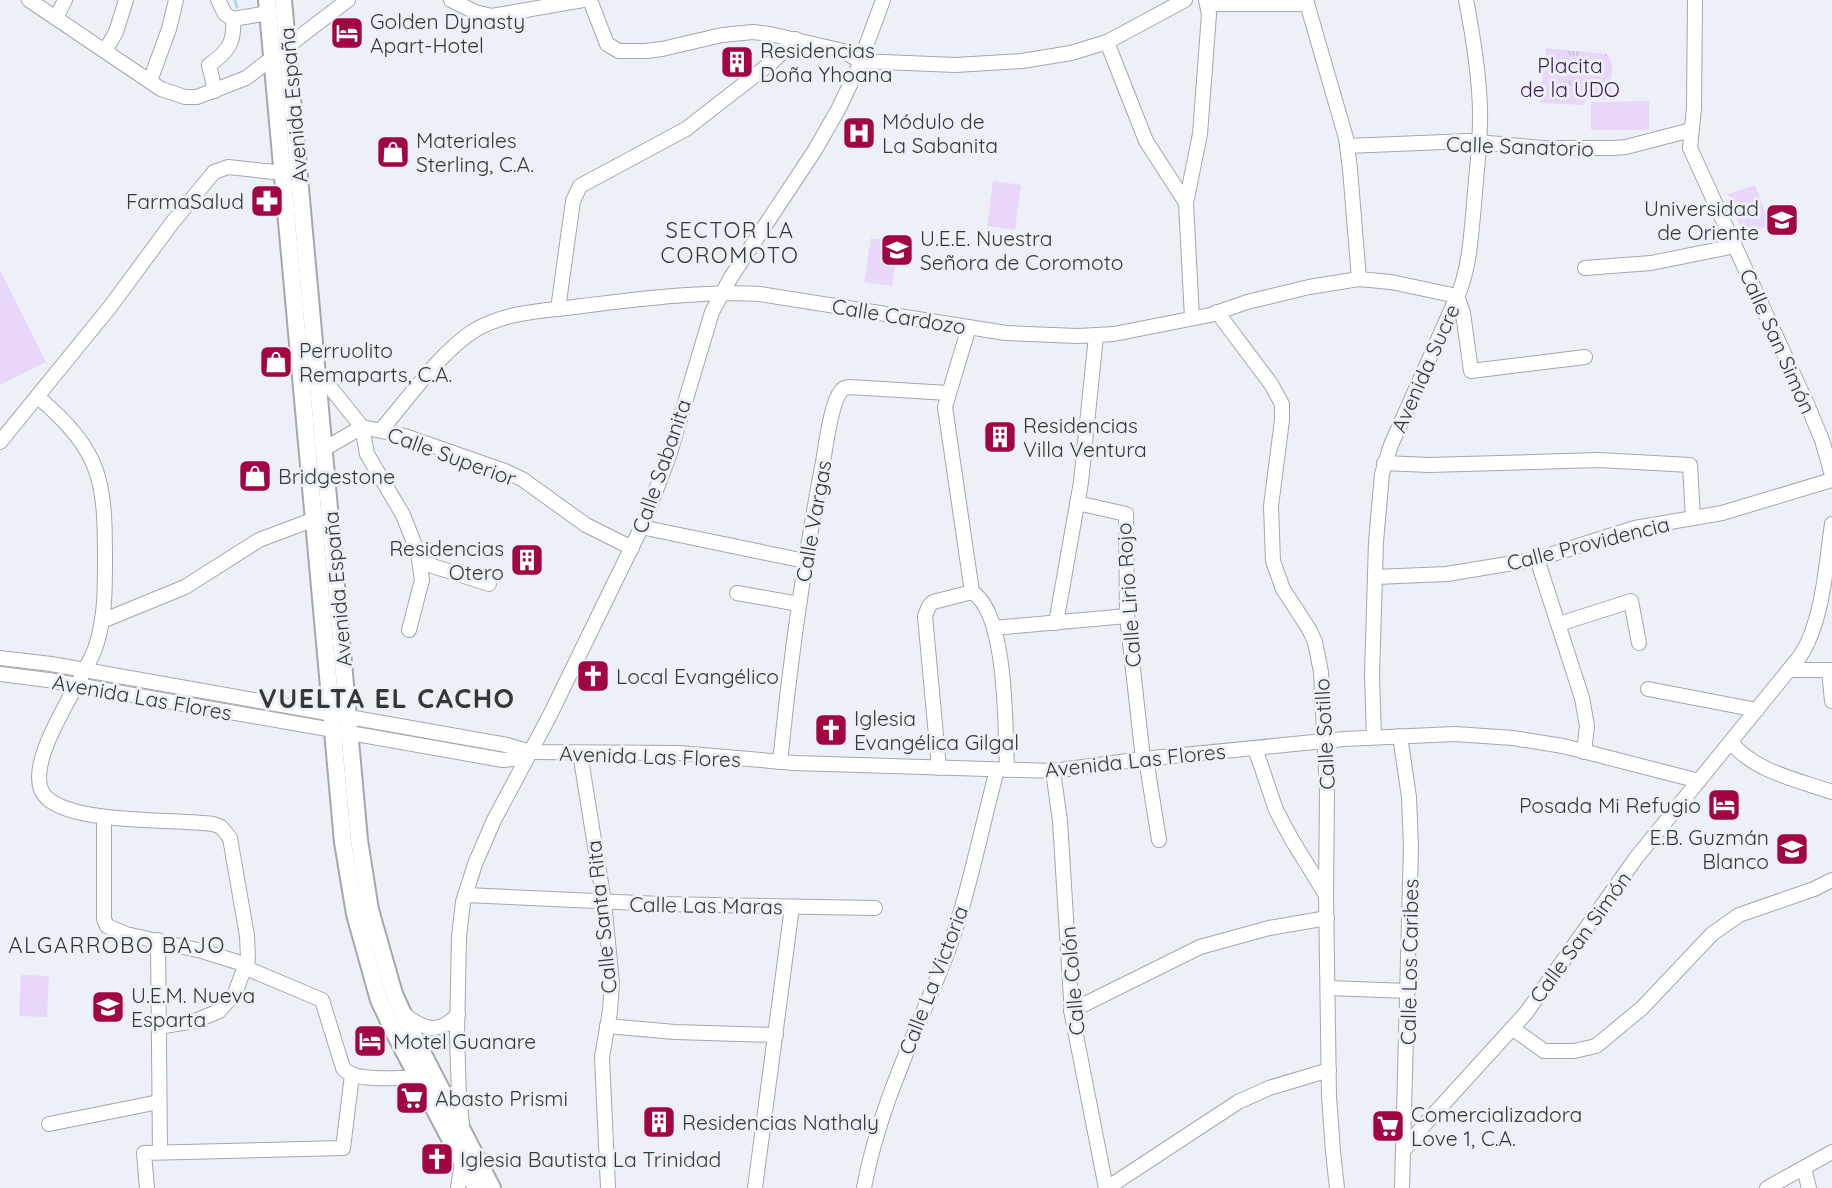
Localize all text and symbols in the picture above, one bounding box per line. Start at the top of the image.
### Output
place label: Golden Dynasty Apart-Hotel [370,8,525,58]
hotel icon: Golden Dynasty Apart-Hotel [329,15,365,51]
street label: Avenida España [273,26,313,184]
place label: Residencias Doña Yhoana [760,37,893,87]
building icon: Residencias Doña Yhoana [719,44,755,80]
park label: Placita de la UDO [1520,52,1620,102]
place label: Módulo de La Sabanita [882,108,998,158]
hospital icon: Módulo de La Sabanita [841,115,877,151]
place label: Materiales Sterling, C.A. [416,127,534,177]
street label: Calle Sanatorio [1446,130,1594,162]
shop icon: Materiales Sterling, C.A. [375,134,411,170]
pharmacy icon: FarmaSalud [249,183,285,219]
place label: FarmaSalud [126,188,244,214]
place label: Universidad de Oriente [1644,195,1759,245]
school or university icon: Universidad de Oriente [1764,202,1800,238]
district label: SECTOR LA COROMOTO [661,216,799,269]
place label: U.E.E. Nuestra Señora de Coromoto [920,225,1123,275]
school or university icon: U.E.E. Nuestra Señora de Coromoto [879,232,915,268]
street label: Calle San Simón [1734,264,1822,418]
street label: Calle Cardozo [830,293,968,339]
street label: Avenida Sucre [1385,300,1465,436]
place label: Perruolito Remaparts, C.A. [299,337,452,387]
shop icon: Perruolito Remaparts, C.A. [258,344,294,380]
street label: Calle Sabanita [626,396,696,536]
place label: Residencias Villa Ventura [1023,412,1147,462]
building icon: Residencias Villa Ventura [982,419,1018,455]
street label: Calle Superior [384,421,520,491]
shop icon: Bridgestone [237,458,273,494]
street label: Calle Vargas [789,458,837,584]
place label: Bridgestone [278,463,395,489]
street label: Avenida España [317,510,357,668]
street label: Calle Providencia [1504,510,1672,576]
street label: Calle Lirio Rojo [1110,522,1146,668]
place label: Residencias Otero [389,535,504,585]
building icon: Residencias Otero [509,542,545,578]
church icon: Local Evangélico [575,658,611,694]
place label: Local Evangélico [616,663,779,689]
street label: Avenida Las Flores [50,668,234,726]
street label: Calle Sotillo [1308,678,1340,790]
district label: VUELTA EL CACHO [258,681,516,715]
place label: Iglesia Evangélica Gilgal [854,705,1019,755]
church icon: Iglesia Evangélica Gilgal [813,712,849,748]
street label: Avenida Las Flores [1043,738,1227,782]
street label: Avenida Las Flores [559,740,741,772]
hotel icon: Posada Mi Refugio [1706,787,1742,823]
place label: Posada Mi Refugio [1519,792,1701,818]
place label: E.B. Guzmán Blanco [1649,824,1769,874]
school or university icon: E.B. Guzmán Blanco [1774,831,1810,867]
street label: Calle Santa Rita [580,839,622,995]
street label: Calle San Simón [1524,866,1636,1008]
street label: Calle Los Caribes [1395,879,1423,1045]
street label: Calle Las Maras [629,891,783,919]
street label: Calle La Victoria [893,902,973,1058]
street label: Calle Colón [1054,925,1090,1037]
district label: ALGARROBO BAJO [8,931,226,959]
place label: U.E.M. Nueva Esparta [131,982,255,1032]
school or university icon: U.E.M. Nueva Esparta [90,989,126,1025]
hotel icon: Motel Guanare [352,1023,388,1059]
place label: Motel Guanare [393,1028,536,1054]
supermarket icon: Abasto Prismi [394,1080,430,1116]
place label: Abasto Prismi [435,1085,568,1111]
place label: Comercializadora Love 1, C.A. [1411,1101,1582,1151]
building icon: Residencias Nathaly [641,1104,677,1140]
supermarket icon: Comercializadora Love 1, C.A. [1370,1108,1406,1144]
place label: Residencias Nathaly [682,1109,879,1135]
church icon: Iglesia Bautista La Trinidad [419,1141,455,1177]
place label: Iglesia Bautista La Trinidad [460,1146,721,1172]

